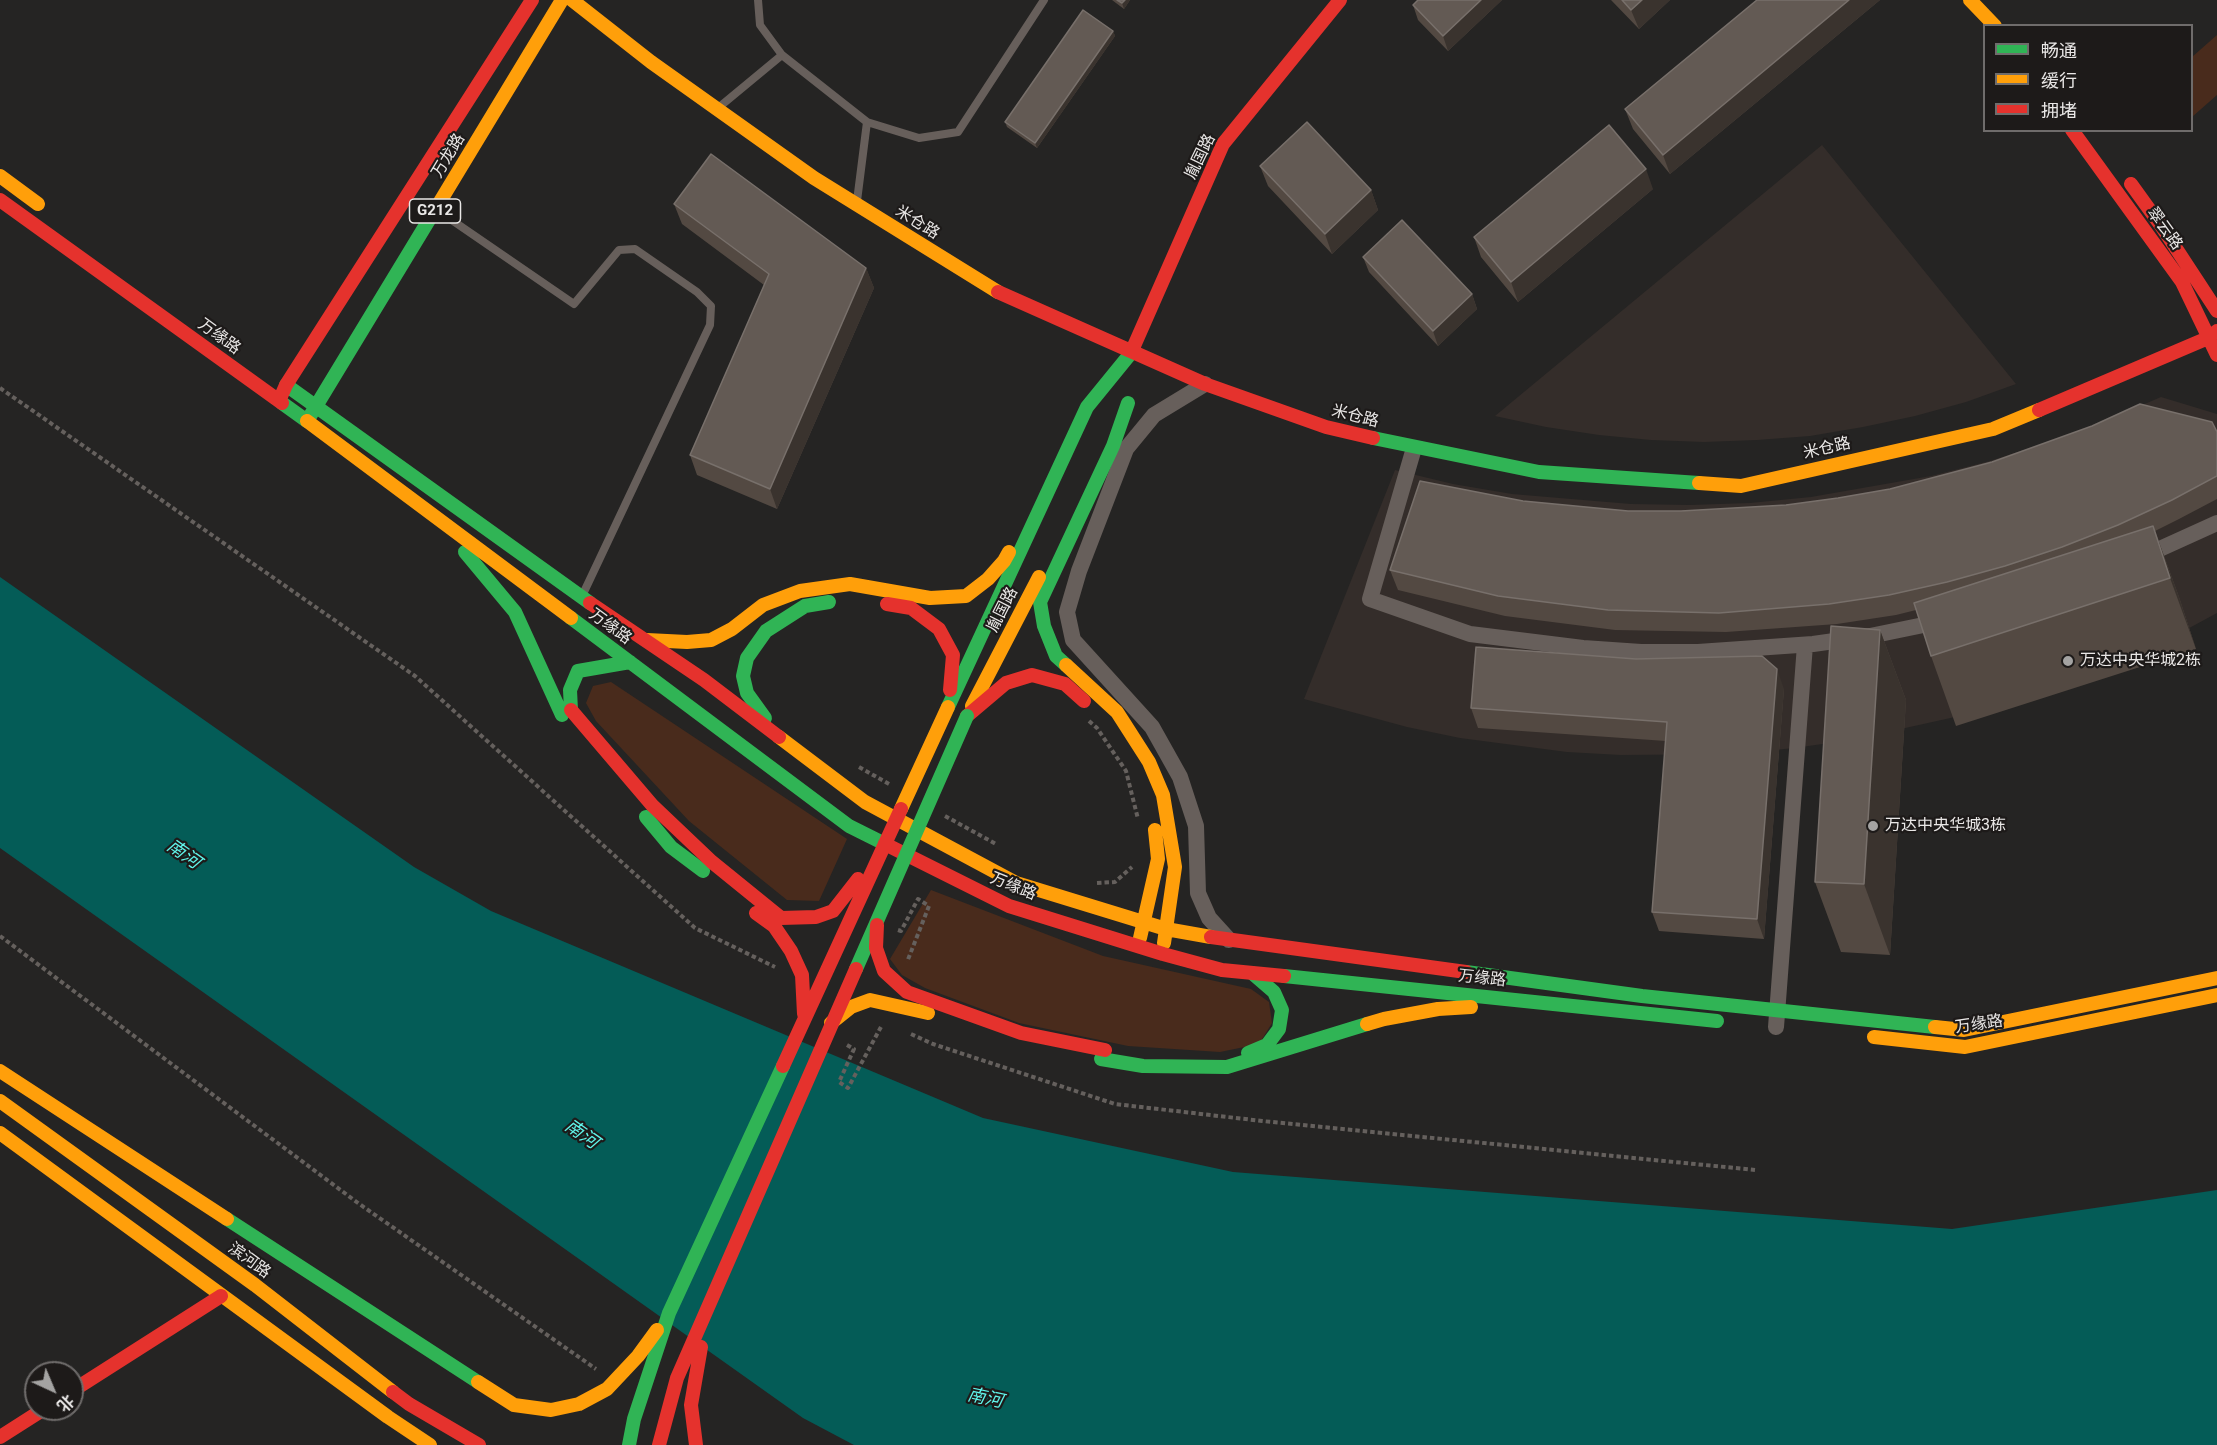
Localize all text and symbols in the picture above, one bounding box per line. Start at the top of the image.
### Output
legend [1983,24,2193,132]
text: 畅通 [2041,40,2077,61]
text: 缓行 [2041,70,2077,91]
text: 拥堵 [2041,100,2077,121]
street label: 万龙路 [428,130,470,182]
street label: 胤国路 [1182,131,1220,183]
road number: G212 [410,199,460,223]
street label: 米仓路 [892,202,942,244]
street label: 翠云路 [2142,204,2186,254]
street label: 万缘路 [194,315,244,359]
street label: 米仓路 [1329,402,1381,432]
street label: 米仓路 [1801,434,1853,464]
street label: 胤国路 [984,584,1022,636]
street label: 万缘路 [585,605,635,649]
place label: 万达中央华城2栋 [2080,651,2201,671]
marker: 万达中央华城2栋 [2061,654,2075,668]
place label: 万达中央华城3栋 [1885,816,2006,836]
marker: 万达中央华城3栋 [1866,819,1880,833]
water label: 南河 [162,836,204,874]
street label: 万缘路 [987,869,1039,905]
street label: 万缘路 [1457,967,1507,991]
street label: 万缘路 [1954,1012,2004,1038]
water label: 南河 [560,1116,602,1154]
street label: 滨河路 [224,1239,274,1283]
north arrow [24,1361,84,1421]
water label: 南河 [965,1385,1005,1413]
text: 北 [53,1390,78,1415]

